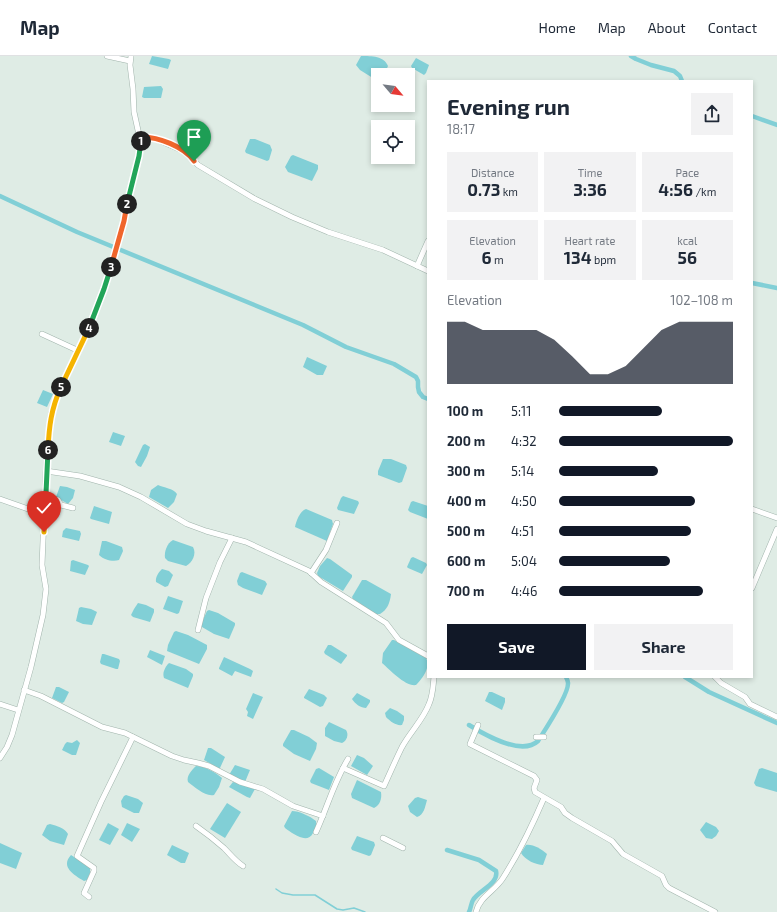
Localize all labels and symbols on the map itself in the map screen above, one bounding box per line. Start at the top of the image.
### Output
north arrow [371,68,415,112]
pin [177,120,211,161]
pin: 1 [131,131,151,151]
pin: 2 [117,194,137,214]
pin: 3 [101,257,121,277]
pin: 4 [79,318,99,338]
pin: 5 [51,377,71,397]
pin: 6 [38,440,58,460]
pin [27,491,61,532]

